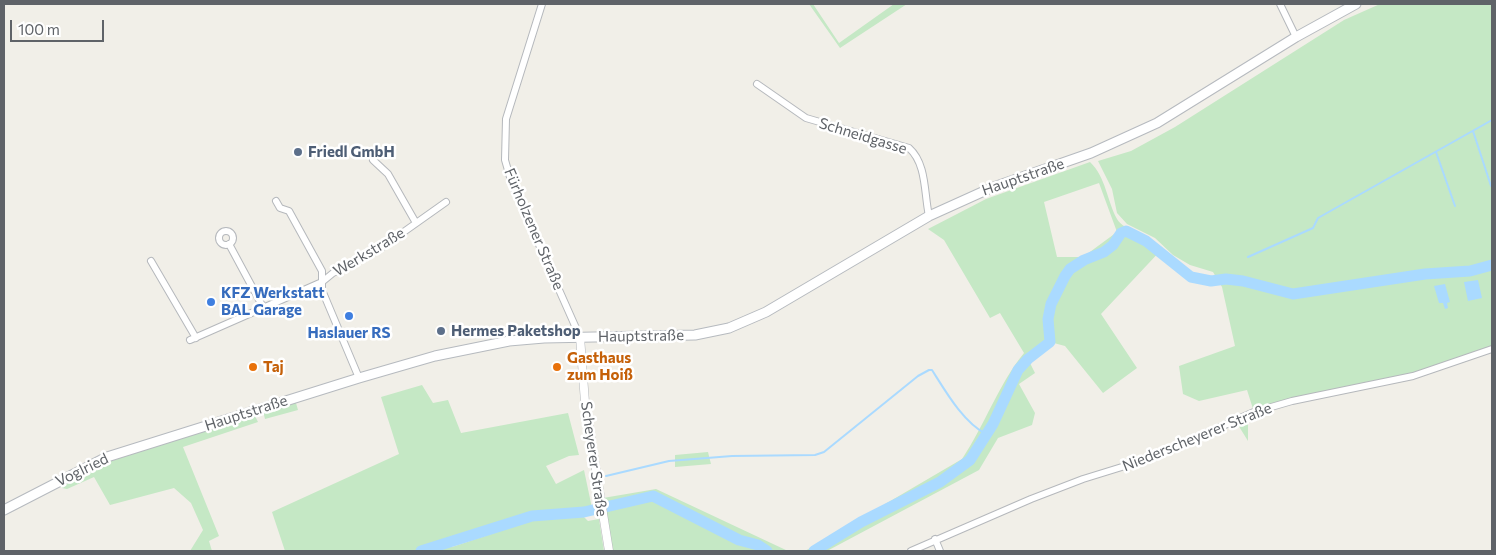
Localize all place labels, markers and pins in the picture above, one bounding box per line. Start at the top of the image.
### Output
place label: Friedl GmbH [308,143,395,161]
marker: Friedl GmbH [292,146,304,158]
place label: KFZ Werkstatt BAL Garage [221,284,324,319]
marker: KFZ Werkstatt BAL Garage [205,296,217,308]
marker: Haslauer RS [343,310,355,322]
place label: Hermes Paketshop [451,322,581,340]
place label: Haslauer RS [307,324,391,342]
marker: Hermes Paketshop [435,325,447,337]
place label: Gasthaus zum Hoiß [567,349,633,384]
place label: Taj [263,358,284,376]
marker: Taj [247,361,259,373]
marker: Gasthaus zum Hoiß [551,361,563,373]

